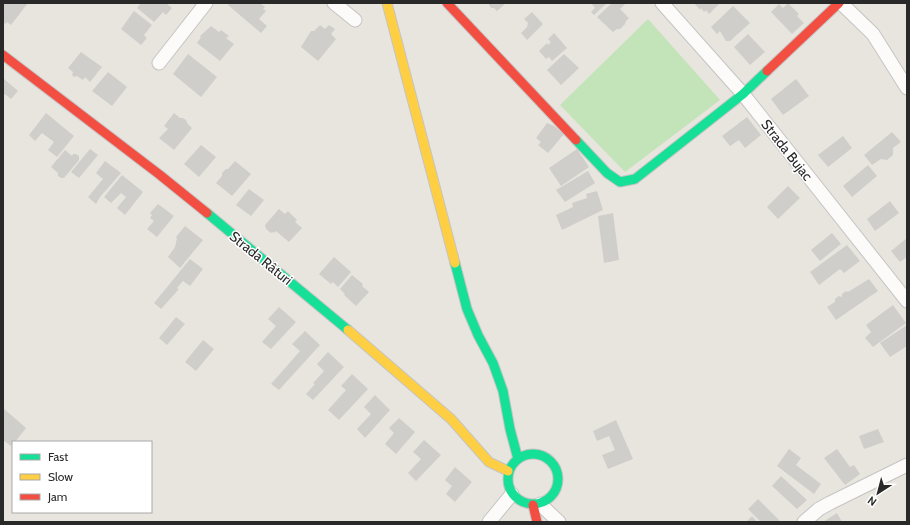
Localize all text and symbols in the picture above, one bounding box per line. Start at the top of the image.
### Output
street label: Strada Bujac [757,116,817,184]
street label: Strada Râturi [226,227,296,289]
legend [12,441,152,513]
text: Fast [48,449,68,464]
text: Slow [48,469,73,484]
north arrow [858,473,898,513]
text: Jam [47,489,67,504]
text: N [865,493,879,509]

